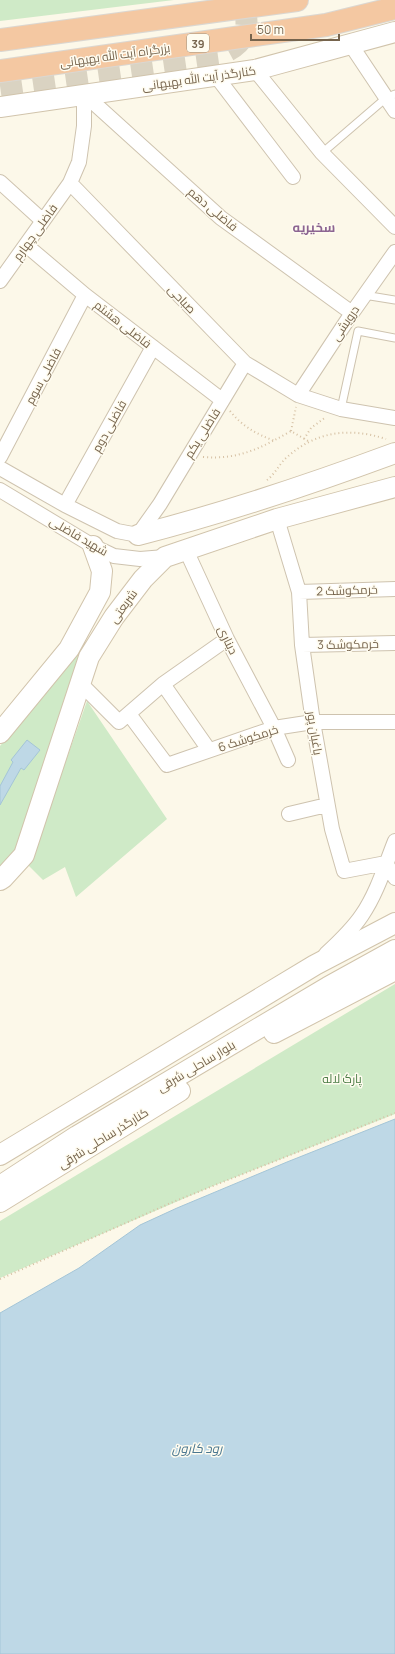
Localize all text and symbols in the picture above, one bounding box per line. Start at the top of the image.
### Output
scale bar [251,16,339,42]
text: 50 m [257,21,284,38]
road number: 39 [187,34,209,52]
street label: بزرگراه آیت الله بهبهانی [59,39,171,71]
street label: کنارگذر آیت الله بهبهانی [141,62,257,94]
street label: فاضلی دهم [184,183,242,235]
street label: فاضلی چهارم [9,200,62,264]
district label: سخیریه [293,218,335,236]
street label: صباحی [164,281,200,317]
street label: فاضلی هشتم [91,296,155,352]
street label: درویشی [327,302,363,344]
street label: فاضلی سوم [21,345,65,407]
street label: فاضلی دوم [88,397,130,455]
street label: فاضلی یکم [180,405,224,461]
street label: شهید فاضلی [47,512,112,560]
street label: خرمکوشک 2 [316,580,378,600]
street label: شریعتی [105,586,141,626]
street label: دیناری [214,623,242,657]
street label: خرمکوشک 3 [317,635,379,653]
street label: باغبان پور [302,709,327,757]
street label: خرمکوشک 6 [216,720,280,756]
street label: بلوار ساحلی شرقی [154,1036,238,1096]
park label: پارک لاله [322,1070,363,1088]
street label: کنارگذر ساحلی شرقی [55,1103,151,1173]
water label: رود کارون [172,1439,224,1457]

